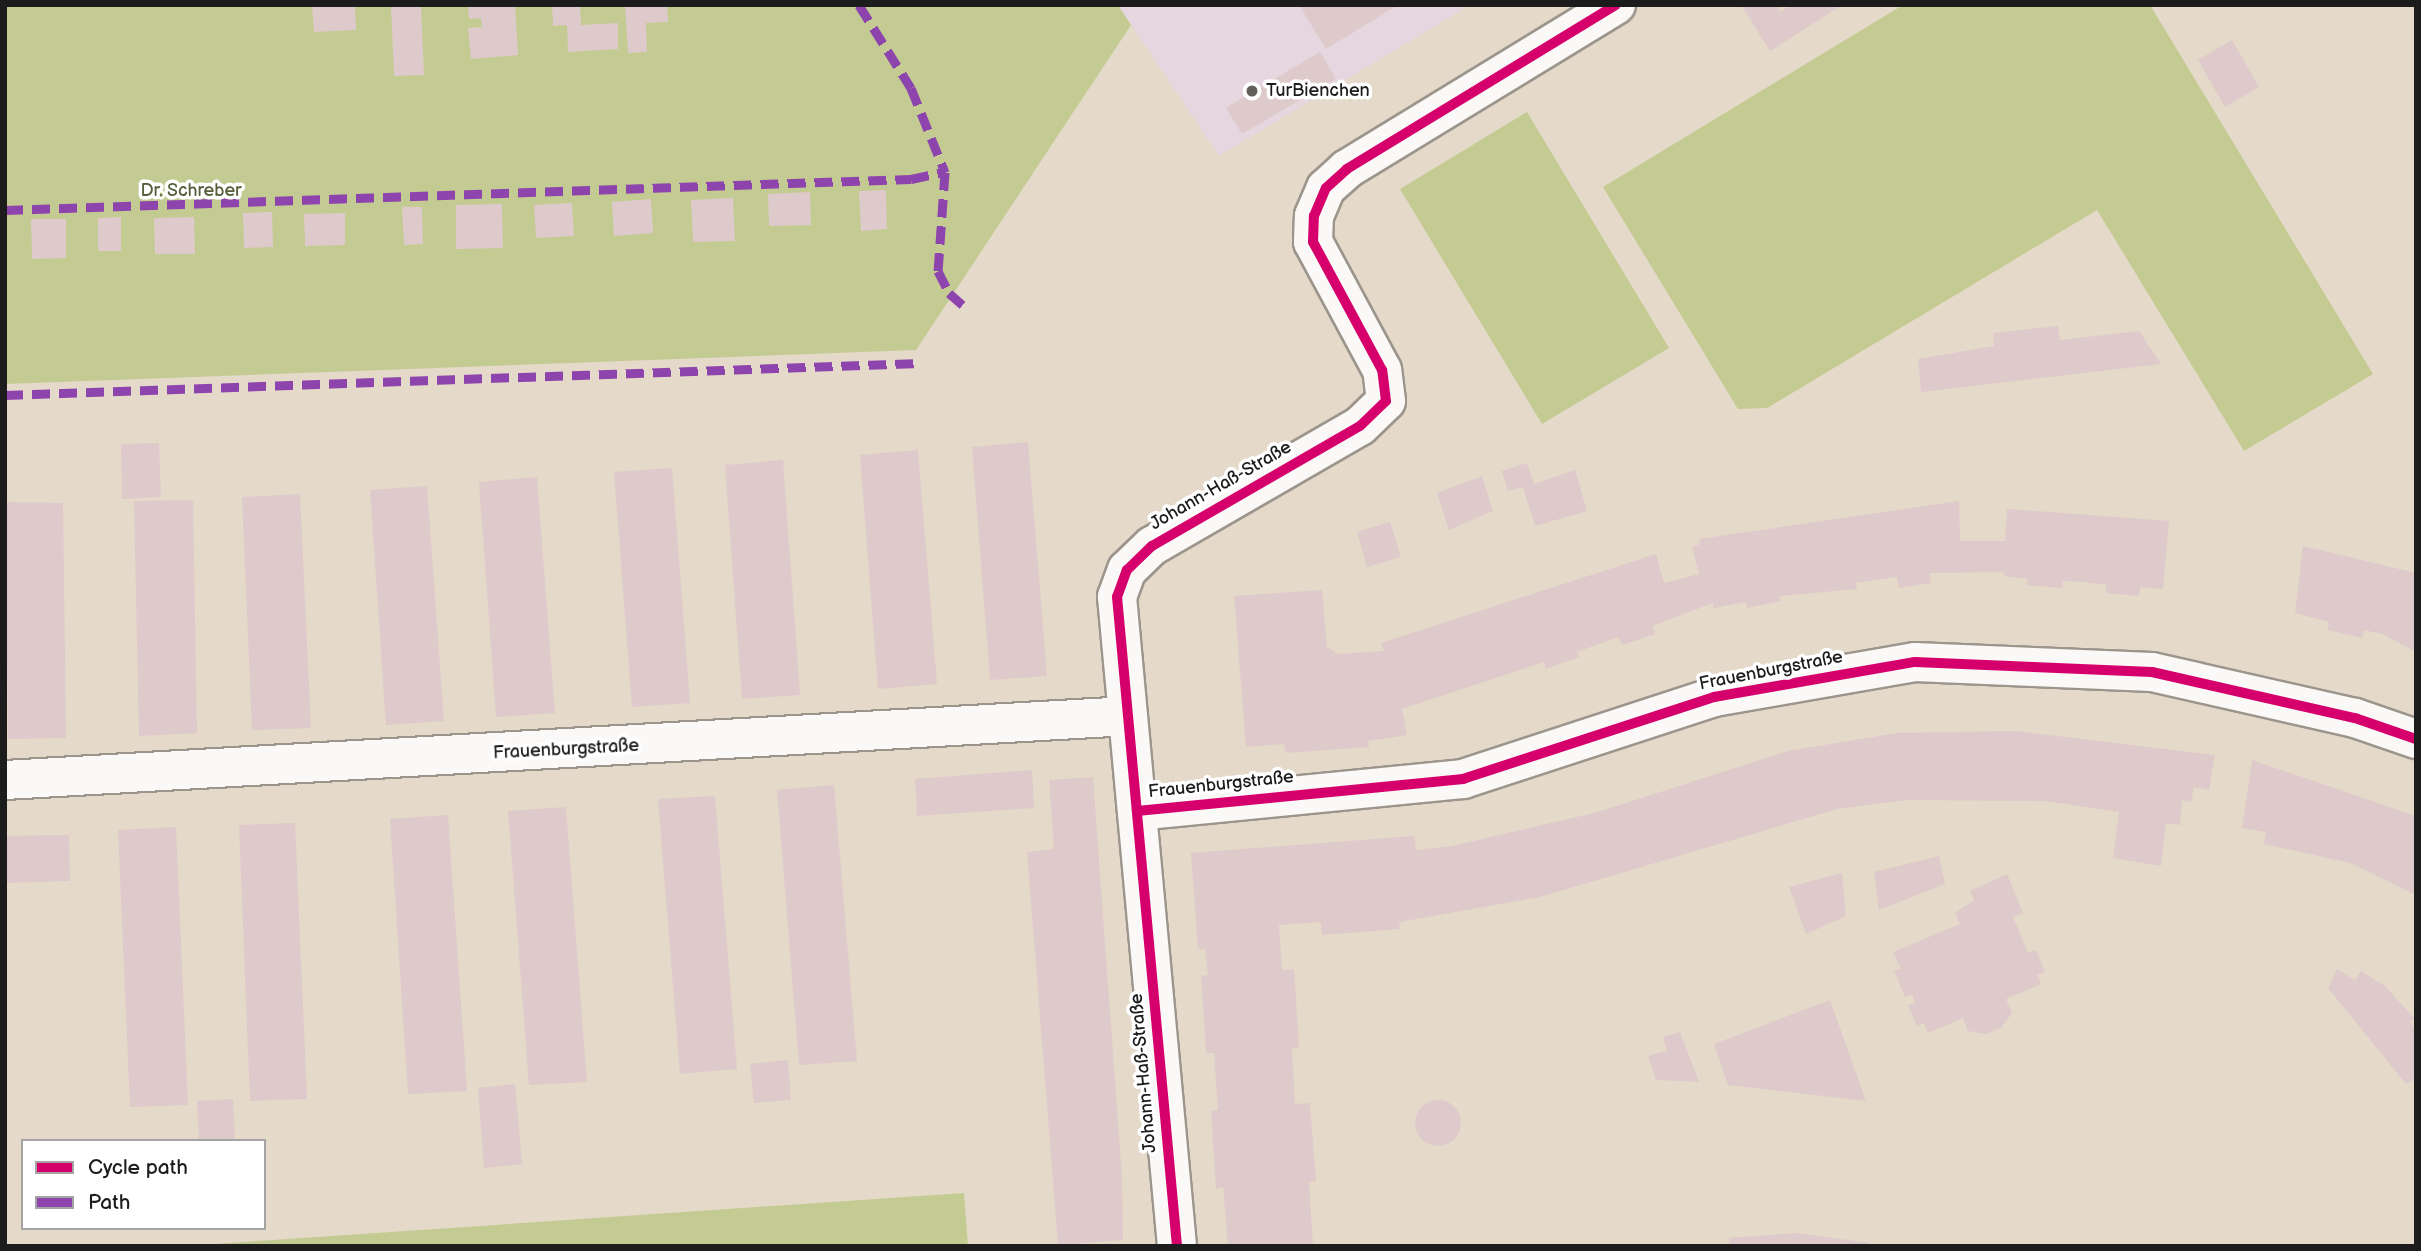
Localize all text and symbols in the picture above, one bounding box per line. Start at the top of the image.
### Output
place label: TurBienchen [1266,80,1370,102]
marker: TurBienchen [1244,83,1260,99]
park label: Dr. Schreber [140,180,242,202]
street label: Johann-Haß-Straße [1146,437,1296,535]
street label: Frauenburgstraße [1697,646,1845,696]
street label: Frauenburgstraße [493,735,639,765]
street label: Frauenburgstraße [1147,767,1295,803]
street label: Johann-Haß-Straße [1126,992,1162,1154]
legend [21,1139,266,1230]
text: Cycle path [88,1155,188,1180]
text: Path [88,1190,130,1215]

